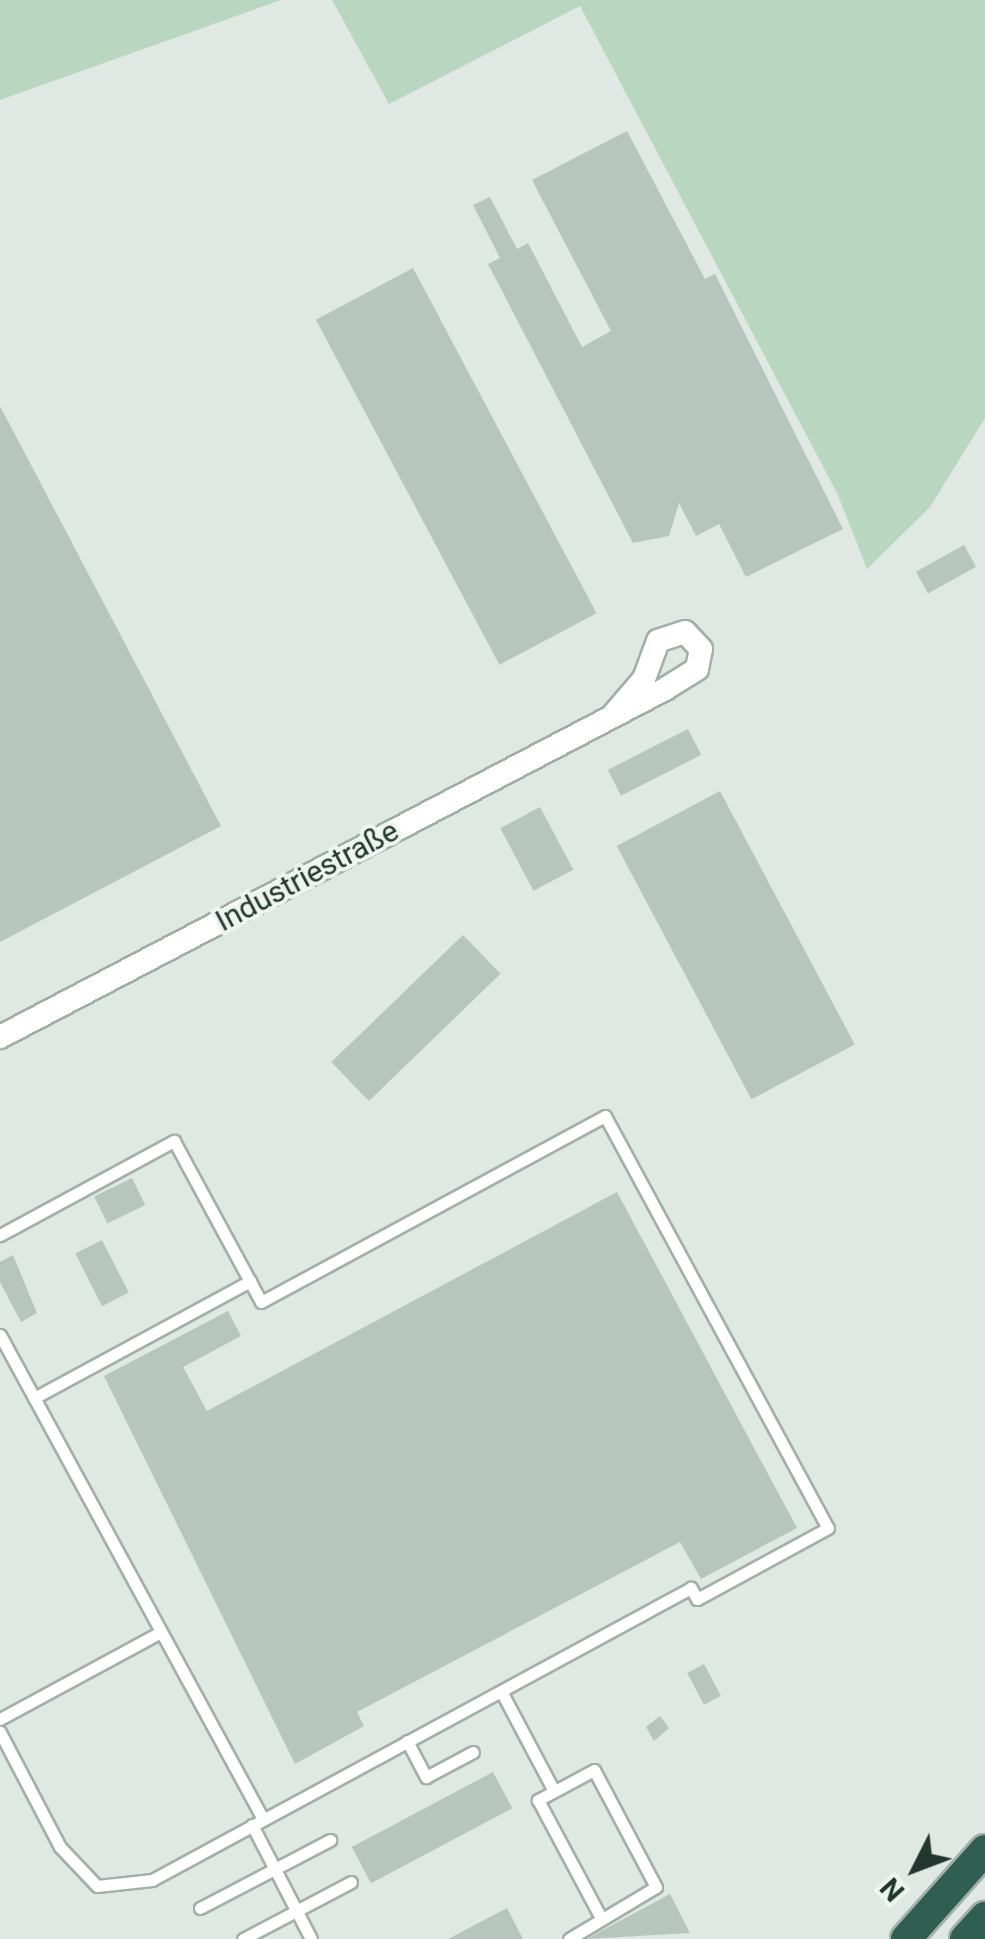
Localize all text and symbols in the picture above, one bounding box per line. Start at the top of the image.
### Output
street label: Industriestraße [209,813,405,939]
north arrow [865,1819,965,1919]
text: N [873,1871,911,1908]

